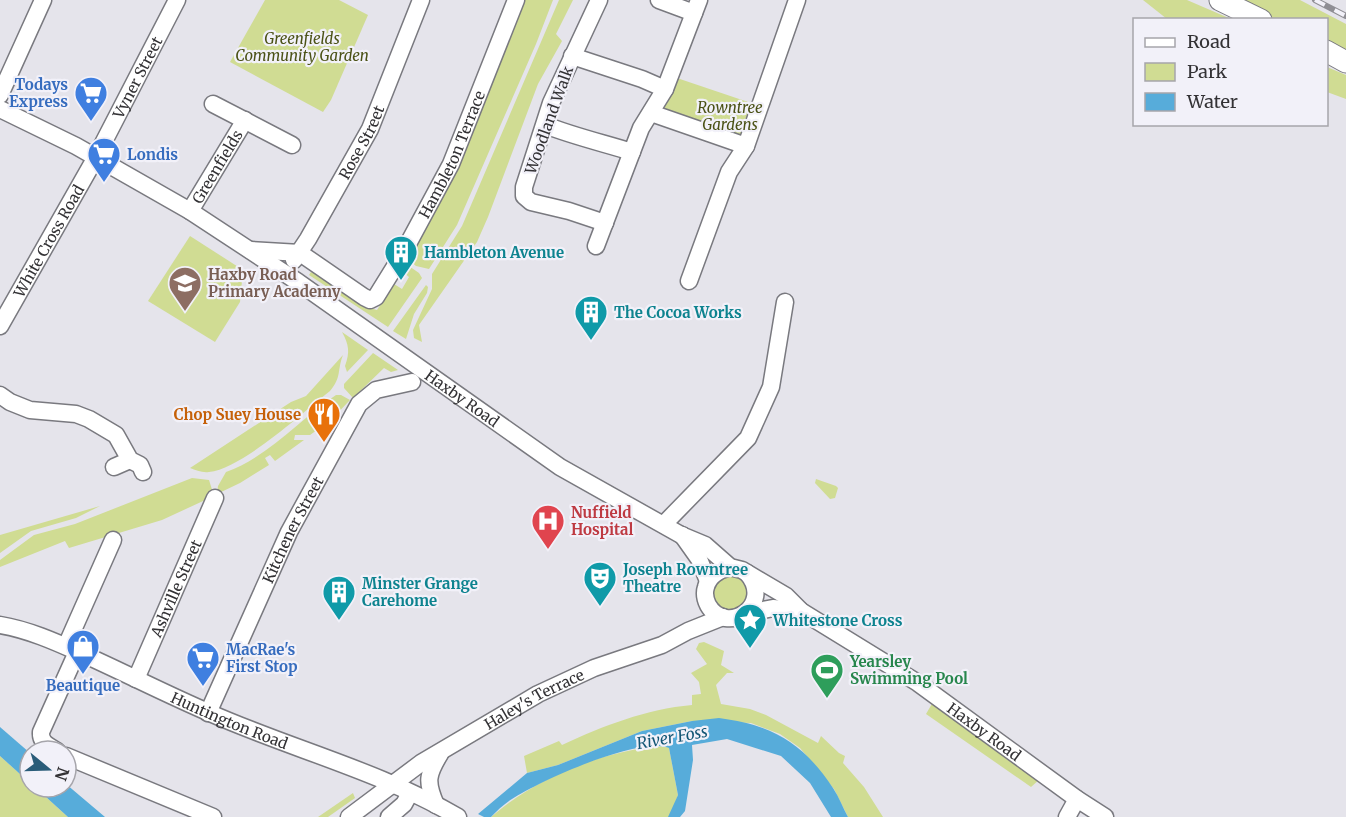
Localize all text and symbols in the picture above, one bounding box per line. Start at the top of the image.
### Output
legend [1133,18,1328,126]
park label: Greenfields Community Garden [235,29,369,65]
text: Road [1187,30,1231,53]
street label: Vyner Street [108,33,166,122]
text: Park [1187,60,1228,83]
street label: Woodland Walk [520,63,578,178]
place label: Todays Express [9,75,68,111]
supermarket icon: Todays Express [73,75,109,122]
street label: Hambleton Terrace [414,88,489,221]
text: Water [1186,90,1238,113]
park label: Rowntree Gardens [697,98,763,134]
street label: Rose Street [334,102,388,182]
street label: Greenfields [187,126,246,207]
supermarket icon: Londis [86,136,122,183]
place label: Londis [127,145,178,164]
street label: White Cross Road [8,181,88,301]
building icon: Hambleton Avenue [383,234,419,281]
place label: Hambleton Avenue [424,243,564,262]
school or university icon: Haxby Road Primary Academy [167,265,203,312]
place label: Haxby Road Primary Academy [208,265,341,301]
building icon: The Cocoa Works [573,294,609,341]
place label: The Cocoa Works [614,303,742,322]
street label: Haxby Road [421,365,503,431]
restaurant icon: Chop Suey House [306,396,342,443]
place label: Chop Suey House [174,405,301,424]
street label: Kitchener Street [258,473,327,586]
hospital icon: Nuffield Hospital [530,503,566,550]
place label: Nuffield Hospital [571,503,634,539]
street label: Ashville Street [146,536,205,641]
theatre icon: Joseph Rowntree Theatre [582,560,618,607]
place label: Joseph Rowntree Theatre [622,560,748,596]
building icon: Minster Grange Carehome [321,574,357,621]
place label: Minster Grange Carehome [362,574,478,610]
place icon: Whitestone Cross [732,602,768,649]
place label: Whitestone Cross [772,611,903,630]
shop icon: Beautique [65,628,101,675]
supermarket icon: MacRae's First Stop [185,640,221,687]
place label: MacRae's First Stop [226,640,298,676]
sports icon: Yearsley Swimming Pool [809,652,845,699]
place label: Yearsley Swimming Pool [849,652,968,688]
street label: Haley's Terrace [481,664,587,733]
place label: Beautique [46,676,120,695]
street label: Huntington Road [168,687,291,753]
street label: Haxby Road [944,698,1025,765]
water label: River Foss [635,721,709,753]
north arrow [18,739,78,799]
text: N [51,765,74,783]

